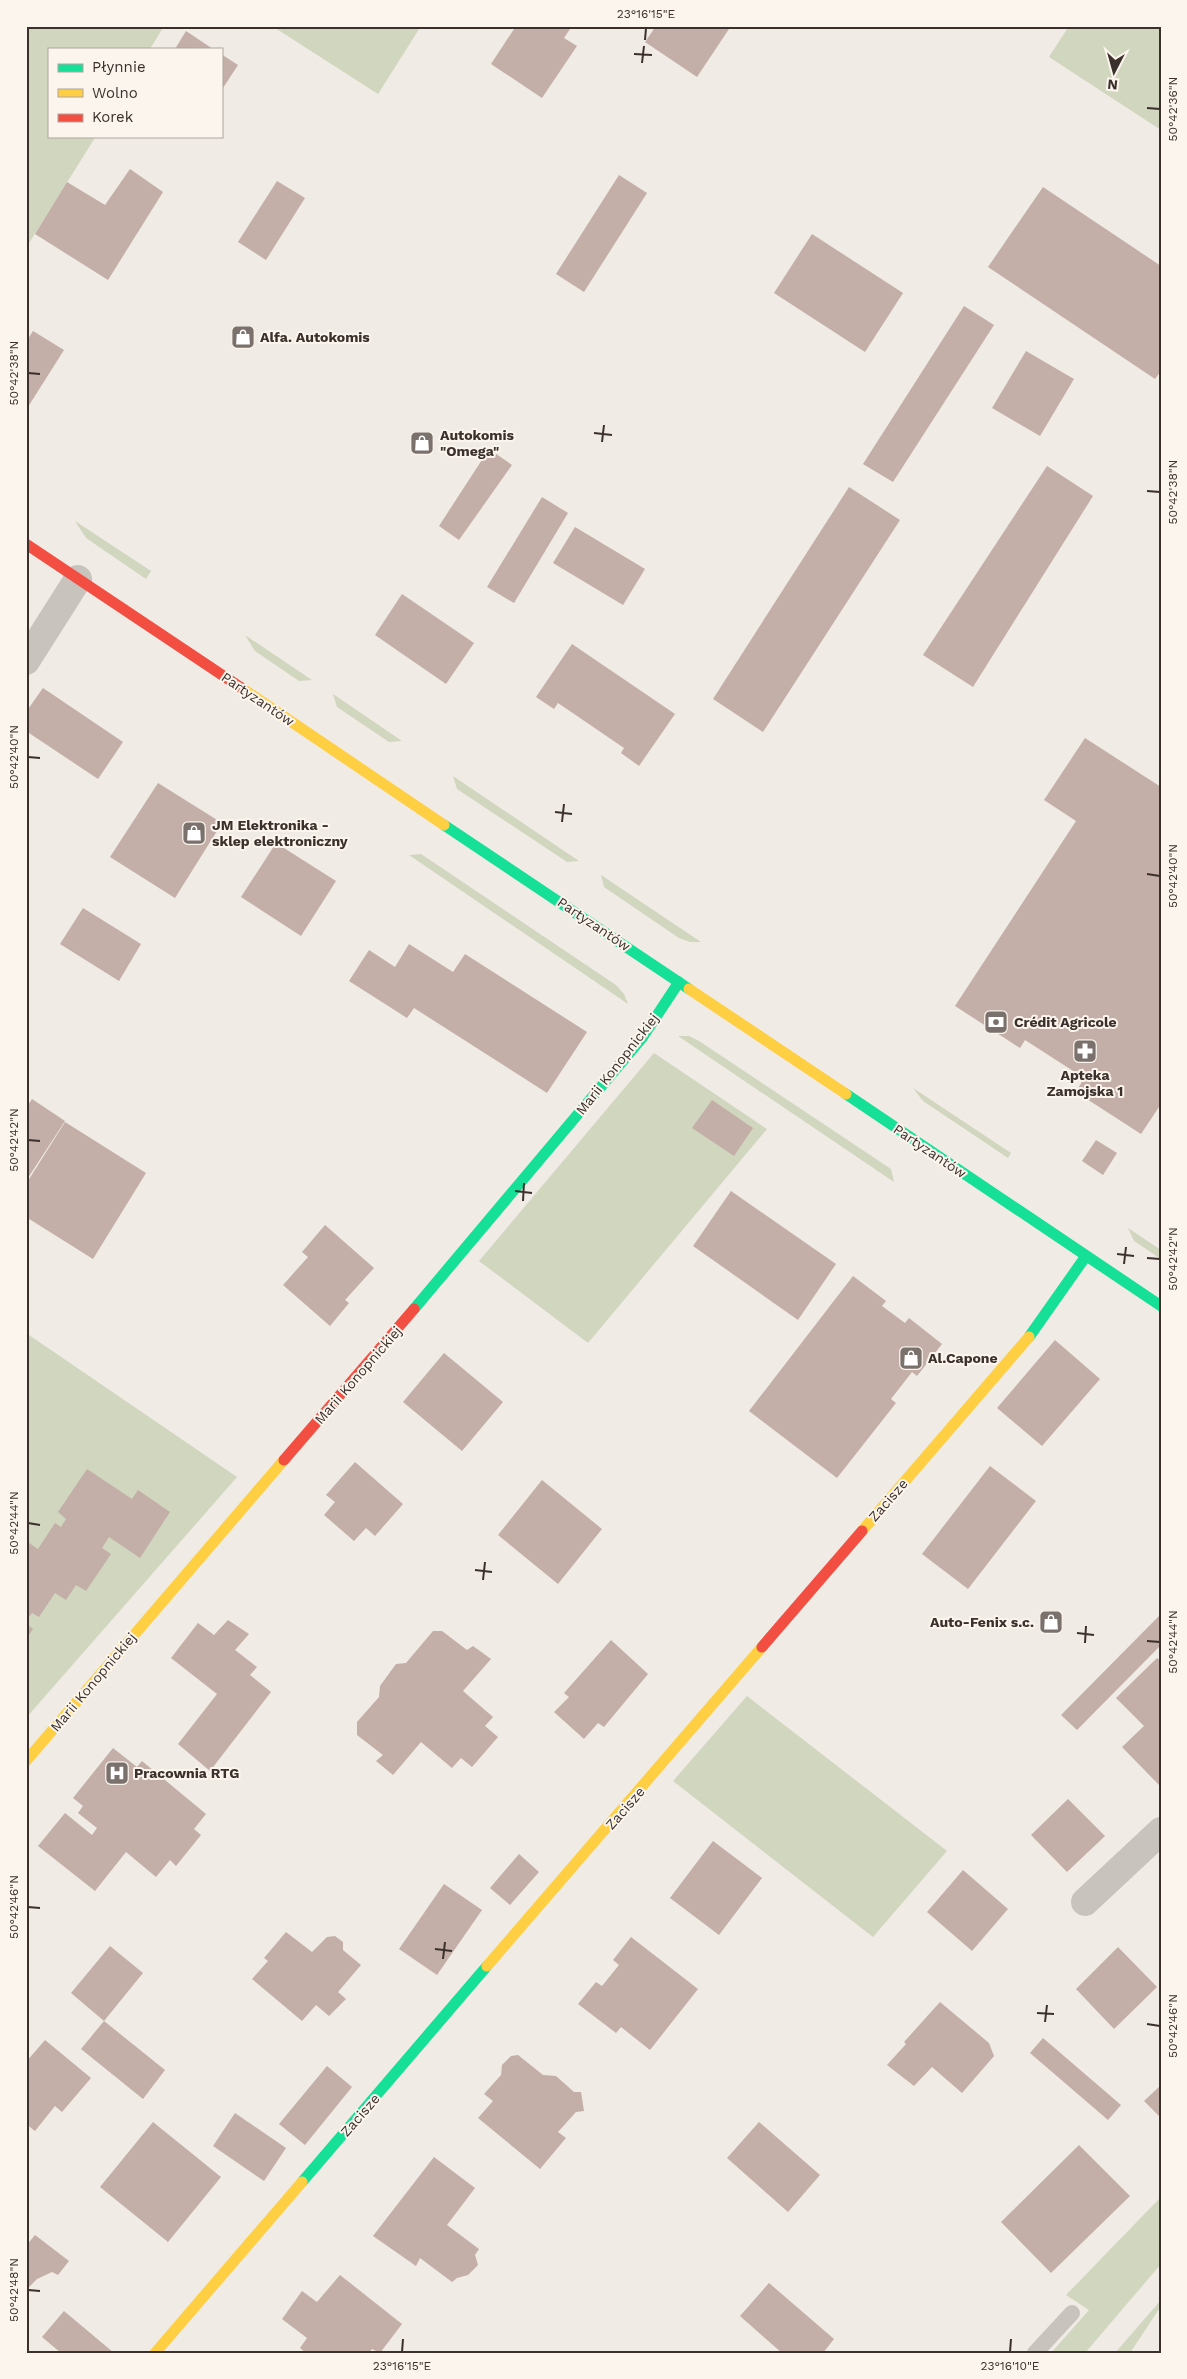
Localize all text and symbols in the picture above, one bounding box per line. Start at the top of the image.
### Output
text: 23°16'15"E [617,7,676,21]
legend [48,48,222,138]
north arrow [1090,48,1140,98]
text: Płynnie [92,58,146,76]
text: N [1107,76,1119,93]
text: 50°42'36"N [1166,77,1180,141]
text: Wolno [92,84,138,102]
text: Korek [92,108,134,126]
shop icon: Alfa. Autokomis [230,324,256,350]
place label: Alfa. Autokomis [260,329,370,345]
text: 50°42'38"N [7,341,21,405]
place label: Autokomis "Omega" [440,427,515,459]
shop icon: Autokomis "Omega" [409,430,435,456]
text: 50°42'38"N [1166,460,1180,524]
street label: Partyzantów [218,669,298,729]
text: 50°42'40"N [7,725,21,789]
place label: JM Elektronika - sklep elektroniczny [212,817,348,849]
shop icon: JM Elektronika - sklep elektroniczny [181,820,207,846]
text: 50°42'40"N [1166,844,1180,908]
street label: Partyzantów [554,894,634,954]
bank icon: Crédit Agricole [983,1009,1009,1035]
street label: Marii Konopnickiej [572,1010,662,1118]
place label: Crédit Agricole [1014,1014,1117,1030]
pharmacy icon: Apteka Zamojska 1 [1072,1038,1098,1064]
place label: Apteka Zamojska 1 [1047,1067,1123,1099]
text: 50°42'42"N [7,1108,21,1172]
street label: Partyzantów [890,1121,970,1181]
text: 50°42'42"N [1166,1227,1180,1291]
street label: Marii Konopnickiej [311,1323,405,1427]
shop icon: Al.Capone [898,1345,924,1371]
place label: Al.Capone [928,1350,998,1366]
street label: Zacisze [865,1475,911,1525]
text: 50°42'44"N [7,1491,21,1555]
shop icon: Auto-Fenix s.c. [1038,1609,1064,1635]
text: 50°42'44"N [1166,1610,1180,1674]
place label: Auto-Fenix s.c. [930,1614,1034,1630]
street label: Marii Konopnickiej [47,1629,139,1735]
hospital icon: Pracownia RTG [104,1760,130,1786]
place label: Pracownia RTG [134,1765,239,1781]
street label: Zacisze [602,1783,648,1833]
text: 50°42'46"N [7,1875,21,1939]
text: 50°42'46"N [1166,1994,1180,2058]
street label: Zacisze [337,2090,383,2140]
text: 50°42'48"N [7,2258,21,2322]
text: 23°16'15"E [373,2359,432,2373]
text: 23°16'10"E [981,2359,1040,2373]

